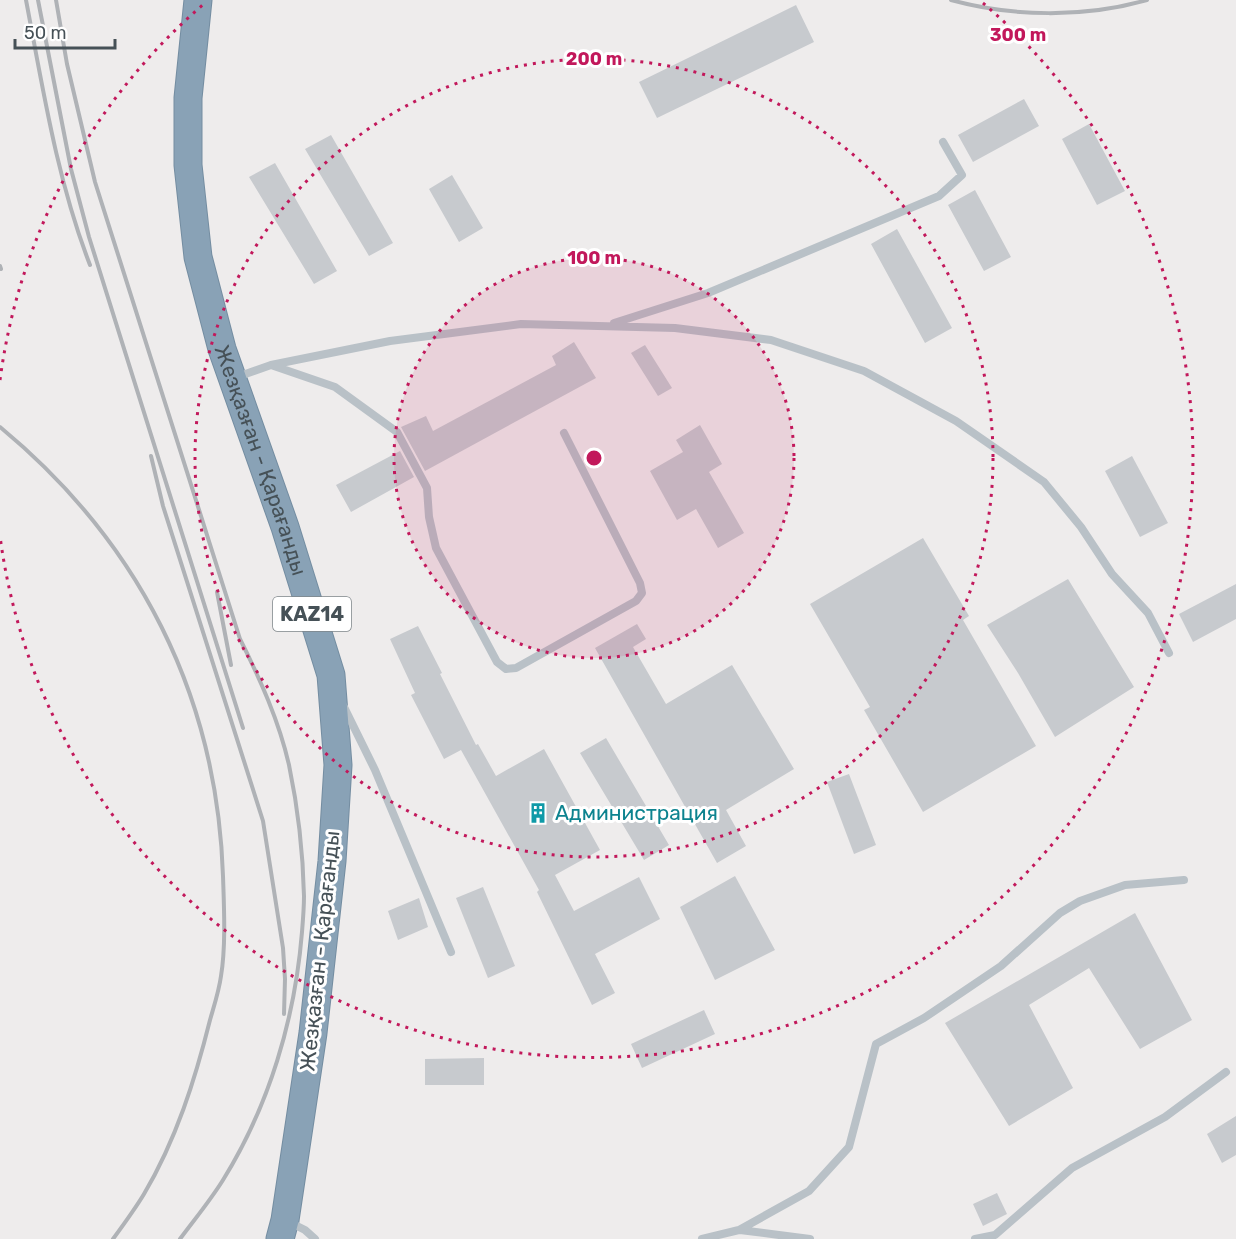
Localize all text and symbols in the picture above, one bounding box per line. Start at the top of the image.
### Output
scale bar [15,12,116,50]
text: 50 m [24,22,67,44]
text: 300 m [990,24,1046,46]
text: 200 m [566,48,622,70]
text: 100 m [567,247,621,269]
street label: Жезқазған - Қарағанды [210,342,312,578]
centre of rings [584,448,604,468]
road number: KAZ14 [273,597,351,631]
place label: Администрация [555,800,718,825]
building icon: Администрация [526,801,550,825]
street label: Жезқазған - Қарағанды [294,829,345,1073]

